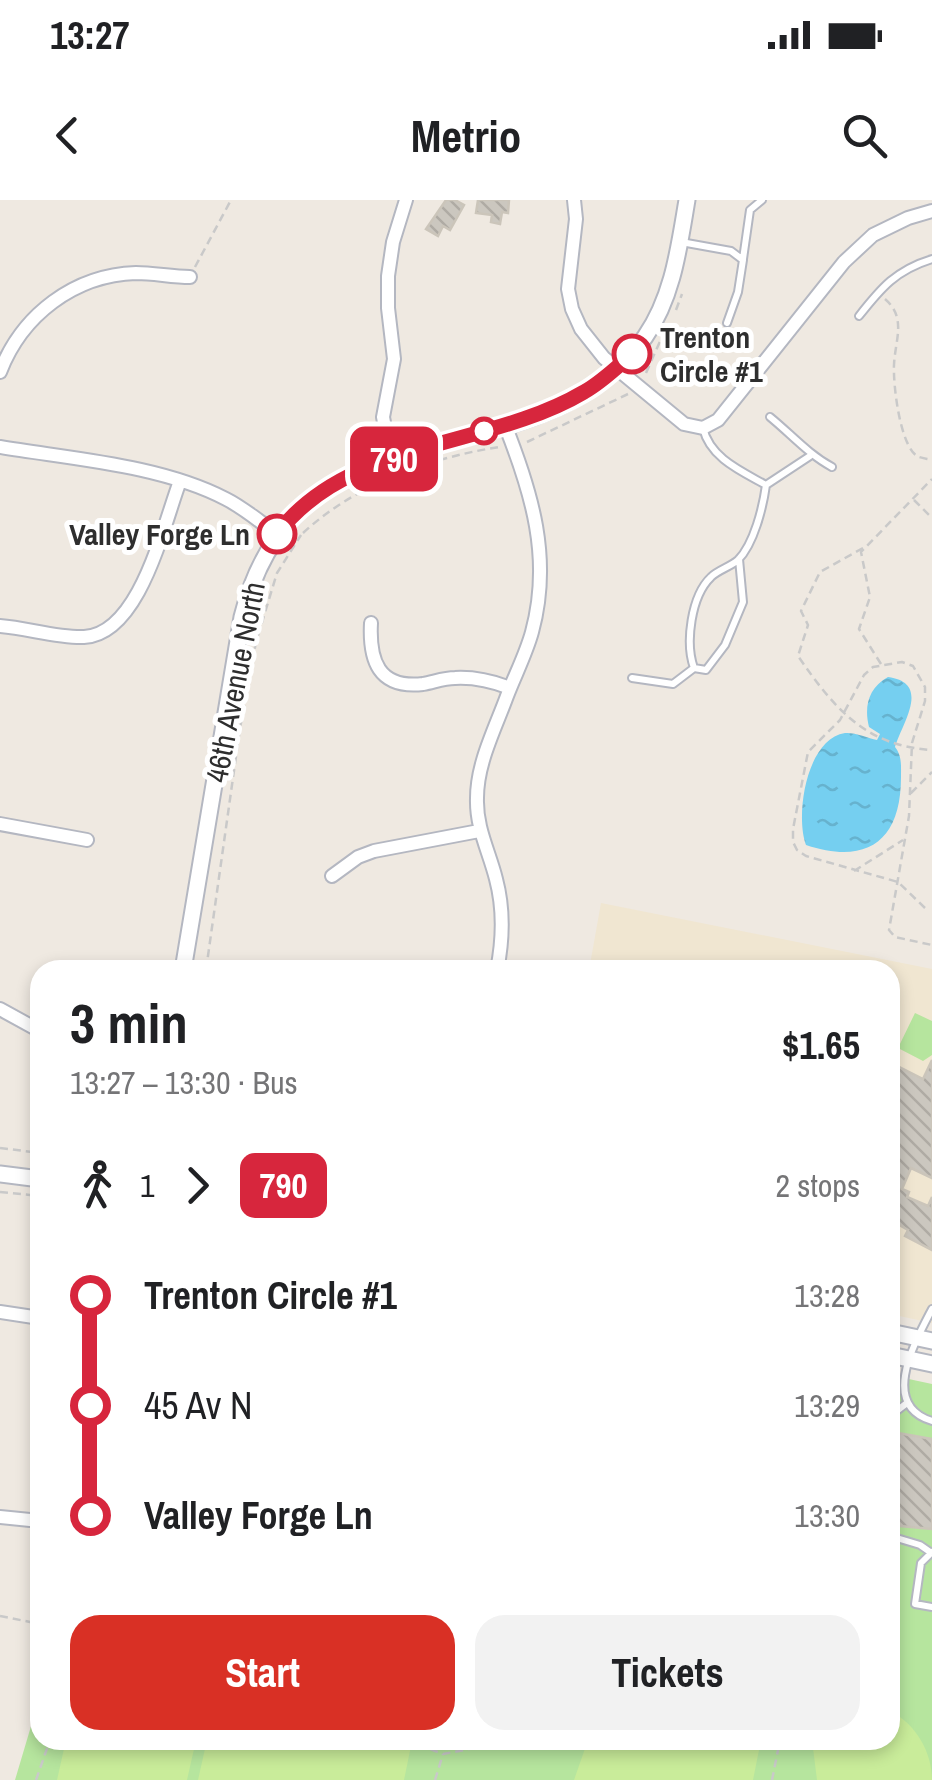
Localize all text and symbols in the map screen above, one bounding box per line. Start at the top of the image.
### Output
text: 13:27 [50,10,130,61]
text: Metrio [411,105,521,166]
icon: back [40,108,95,163]
icon: search [837,108,892,163]
place label: Trenton Circle #1 [660,317,763,391]
marker: Trenton Circle #1 [613,335,651,373]
unlabelled marker [471,418,497,444]
line badge: 790 [336,426,452,492]
text: 790 [370,436,418,483]
place label: Valley Forge Ln [69,514,250,554]
marker: Valley Forge Ln [258,515,296,553]
street label: 46th Avenue North [196,578,274,786]
text: 3 min [70,986,188,1060]
text: $1.65 [782,1020,860,1071]
text: 13:27 – 13:30 · Bus [70,1061,298,1104]
icon: walk [70,1158,125,1213]
icon: forward [170,1158,225,1213]
text: 790 [260,1162,307,1209]
text: 1 [140,1164,155,1207]
text: 2 stops [775,1164,860,1207]
text: Trenton Circle #1 [144,1270,397,1321]
text: 13:28 [794,1274,860,1317]
text: 45 Av N [144,1380,253,1431]
text: 13:29 [794,1384,860,1427]
text: Valley Forge Ln [144,1490,373,1541]
text: 13:30 [794,1494,860,1537]
button: Start [70,1615,455,1730]
button: Tickets [475,1615,860,1730]

